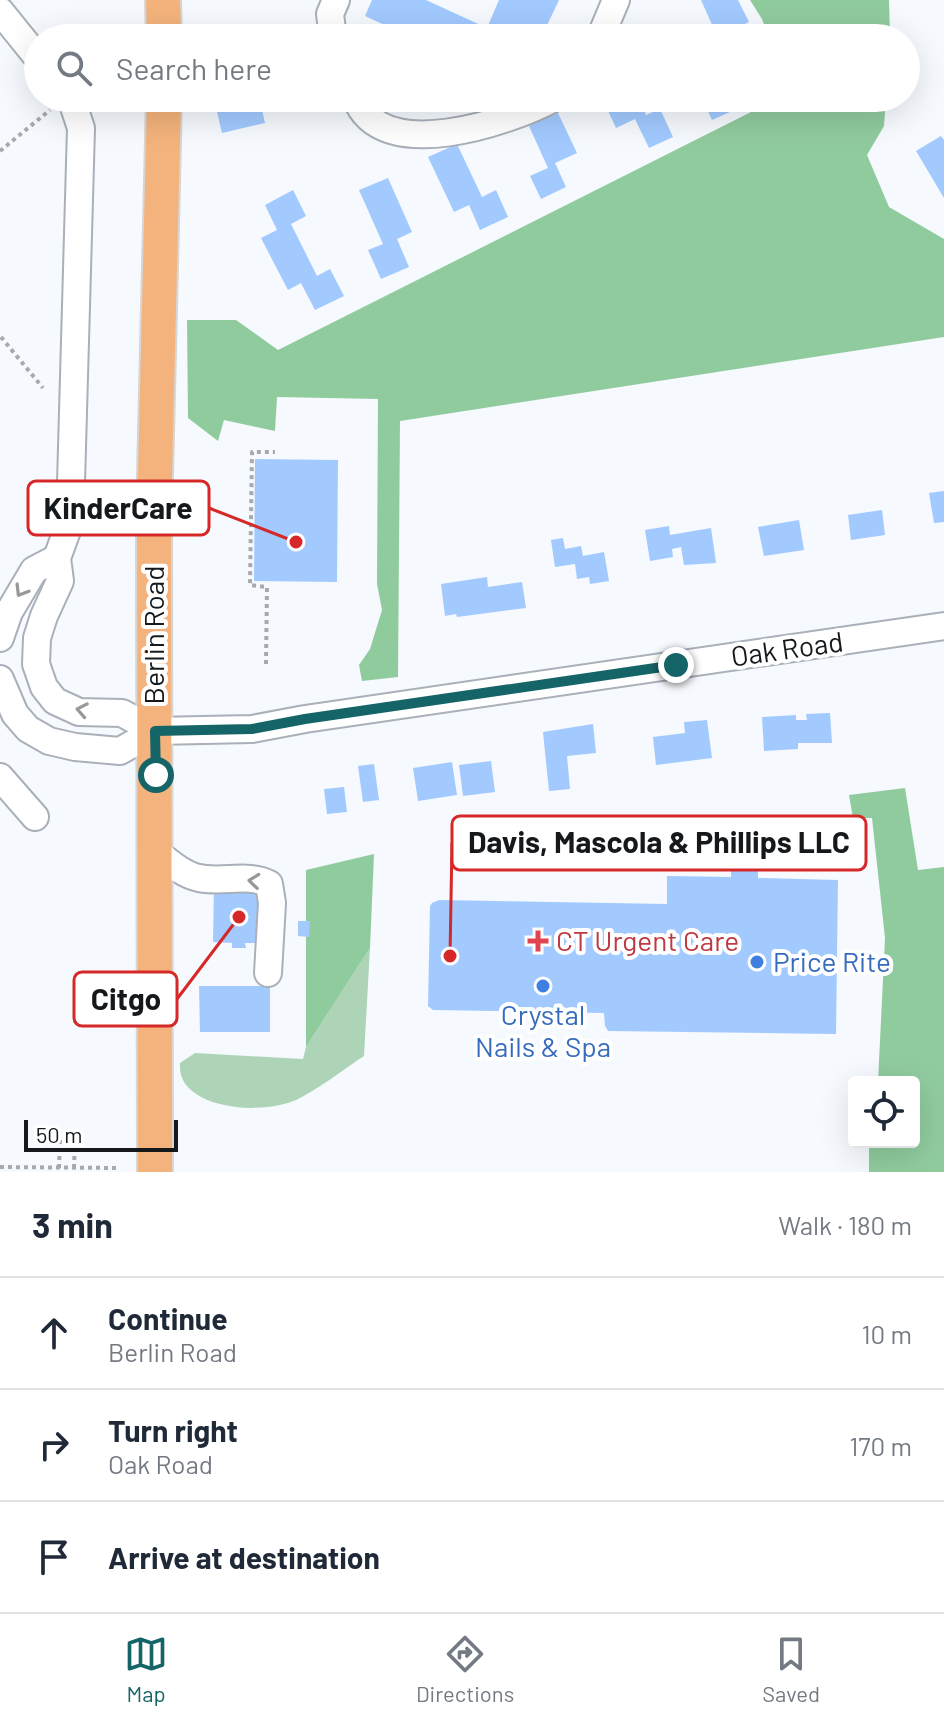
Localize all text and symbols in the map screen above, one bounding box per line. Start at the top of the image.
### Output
search box [24,24,920,112]
icon: search [52,46,96,90]
text: Search here [116,50,272,86]
callout: KinderCare [28,481,209,535]
text: KinderCare [43,489,193,525]
street label: Berlin Road [136,566,170,704]
one-way arrow [15,582,31,597]
street label: Oak Road [729,623,845,673]
route end [658,647,694,683]
one-way arrow [75,703,88,720]
route start [138,757,174,793]
callout: Davis, Mascola & Phillips LLC [452,816,866,870]
text: Davis, Mascola & Phillips LLC [468,823,850,859]
one-way arrow [247,873,260,890]
place label: CT Urgent Care [556,923,739,957]
marker: CT Urgent Care [527,930,549,952]
place label: Price Rite [773,944,891,978]
marker: Price Rite [748,953,766,971]
callout: Citgo [74,972,177,1026]
marker: Crystal Nails & Spa [534,977,552,995]
text: Citgo [91,980,161,1016]
place label: Crystal Nails & Spa [475,997,611,1063]
map controls [848,1076,920,1148]
button: locate [848,1076,920,1148]
scale bar [24,1116,178,1152]
text: 50 m [36,1121,82,1147]
text: 3 min [32,1204,113,1245]
text: Walk · 180 m [778,1209,912,1240]
text: Continue [108,1300,228,1336]
icon: ahead [32,1311,76,1355]
text: 10 m [862,1318,912,1349]
text: Berlin Road [108,1336,237,1367]
text: Turn right [108,1412,238,1448]
icon: right [32,1423,76,1467]
text: 170 m [849,1430,912,1461]
text: Oak Road [108,1448,213,1479]
icon: arrive [32,1535,76,1579]
text: Arrive at destination [108,1539,380,1575]
tab: Map [124,1632,168,1706]
tab: Directions [416,1632,514,1706]
tab: Saved [762,1632,820,1706]

